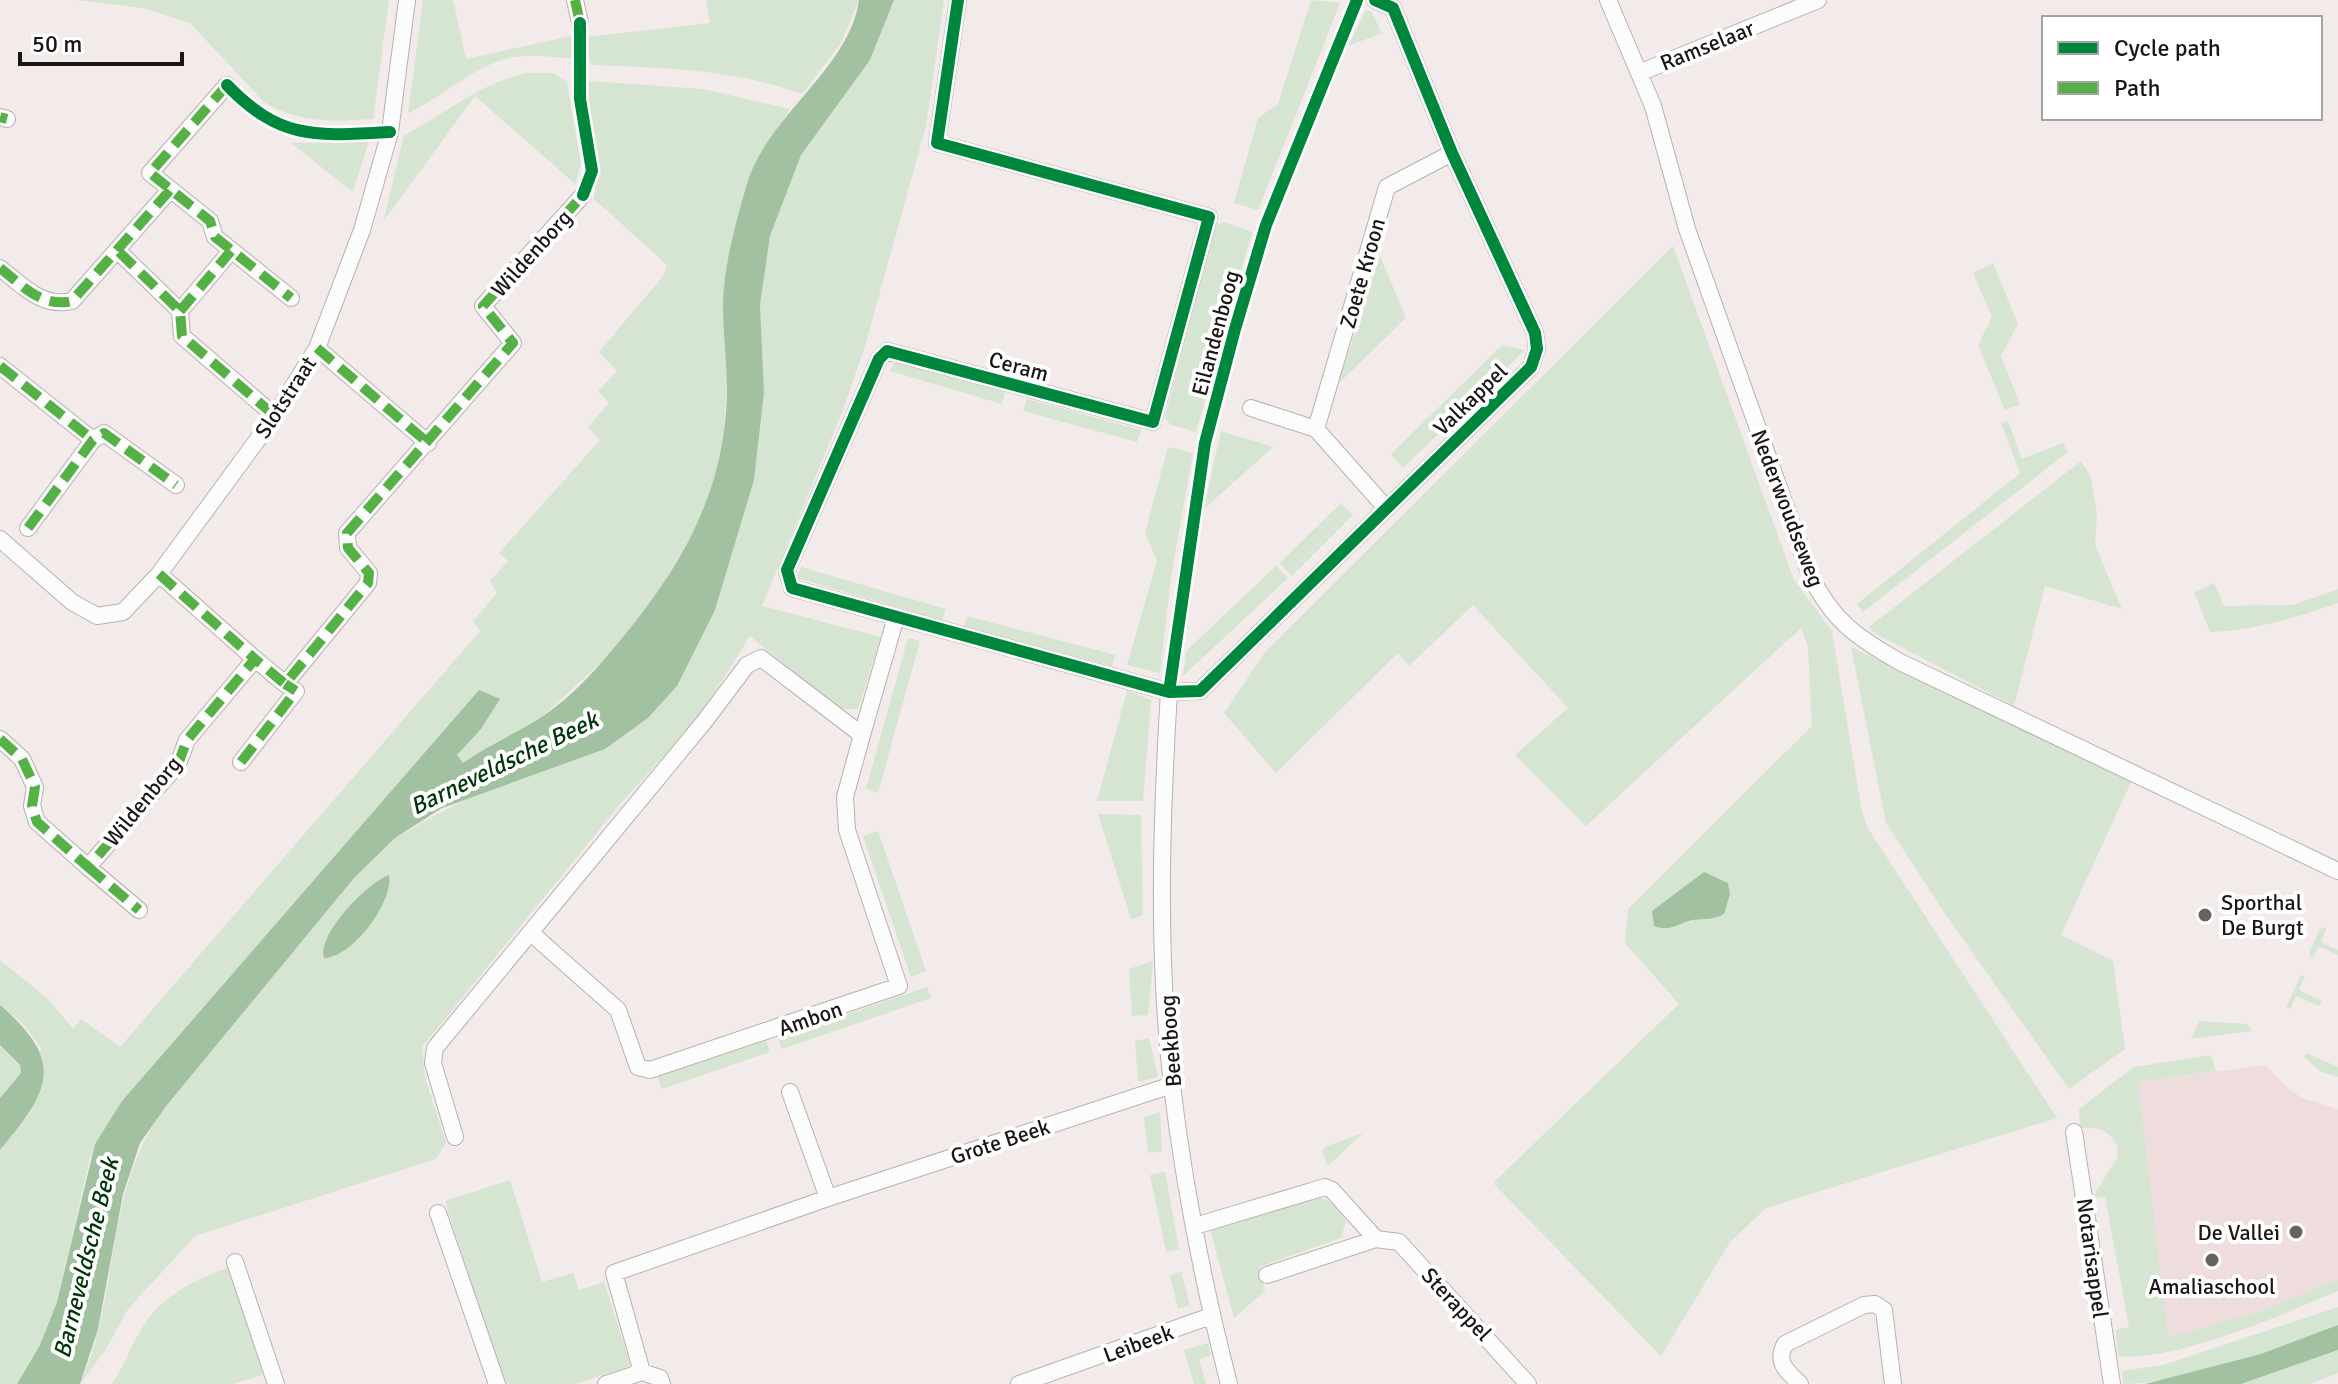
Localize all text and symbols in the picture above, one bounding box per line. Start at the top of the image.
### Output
street label: Ramselaar [1656,14,1758,77]
scale bar [20,16,182,66]
legend [2042,16,2322,120]
text: 50 m [32,29,82,59]
text: Cycle path [2114,33,2221,63]
text: Path [2114,73,2160,103]
street label: Wildenborg [485,204,578,303]
street label: Zoete Kroon [1334,215,1391,331]
street label: Eilandenboog [1186,267,1245,399]
street label: Ceram [986,346,1052,387]
street label: Slotstraat [249,351,322,443]
street label: Valkappel [1428,358,1513,441]
street label: Nederwoudseweg [1745,426,1830,591]
water label: Barneveldsche Beek [405,704,605,821]
street label: Wildenborg [98,751,187,852]
place label: Sporthal De Burgt [2221,889,2304,941]
marker: Sporthal De Burgt [2196,906,2214,924]
street label: Beekboog [1154,994,1187,1088]
street label: Ambon [775,995,846,1042]
street label: Grote Beek [947,1113,1053,1170]
water label: Barneveldsche Beek [47,1153,126,1361]
street label: Notarisappel [2071,1196,2114,1320]
place label: De Vallei [2198,1219,2280,1246]
marker: De Vallei [2287,1223,2305,1241]
marker: Amaliaschool [2203,1251,2221,1269]
street label: Sterappel [1416,1262,1497,1347]
place label: Amaliaschool [2149,1273,2275,1300]
street label: Leibeek [1099,1318,1177,1369]

